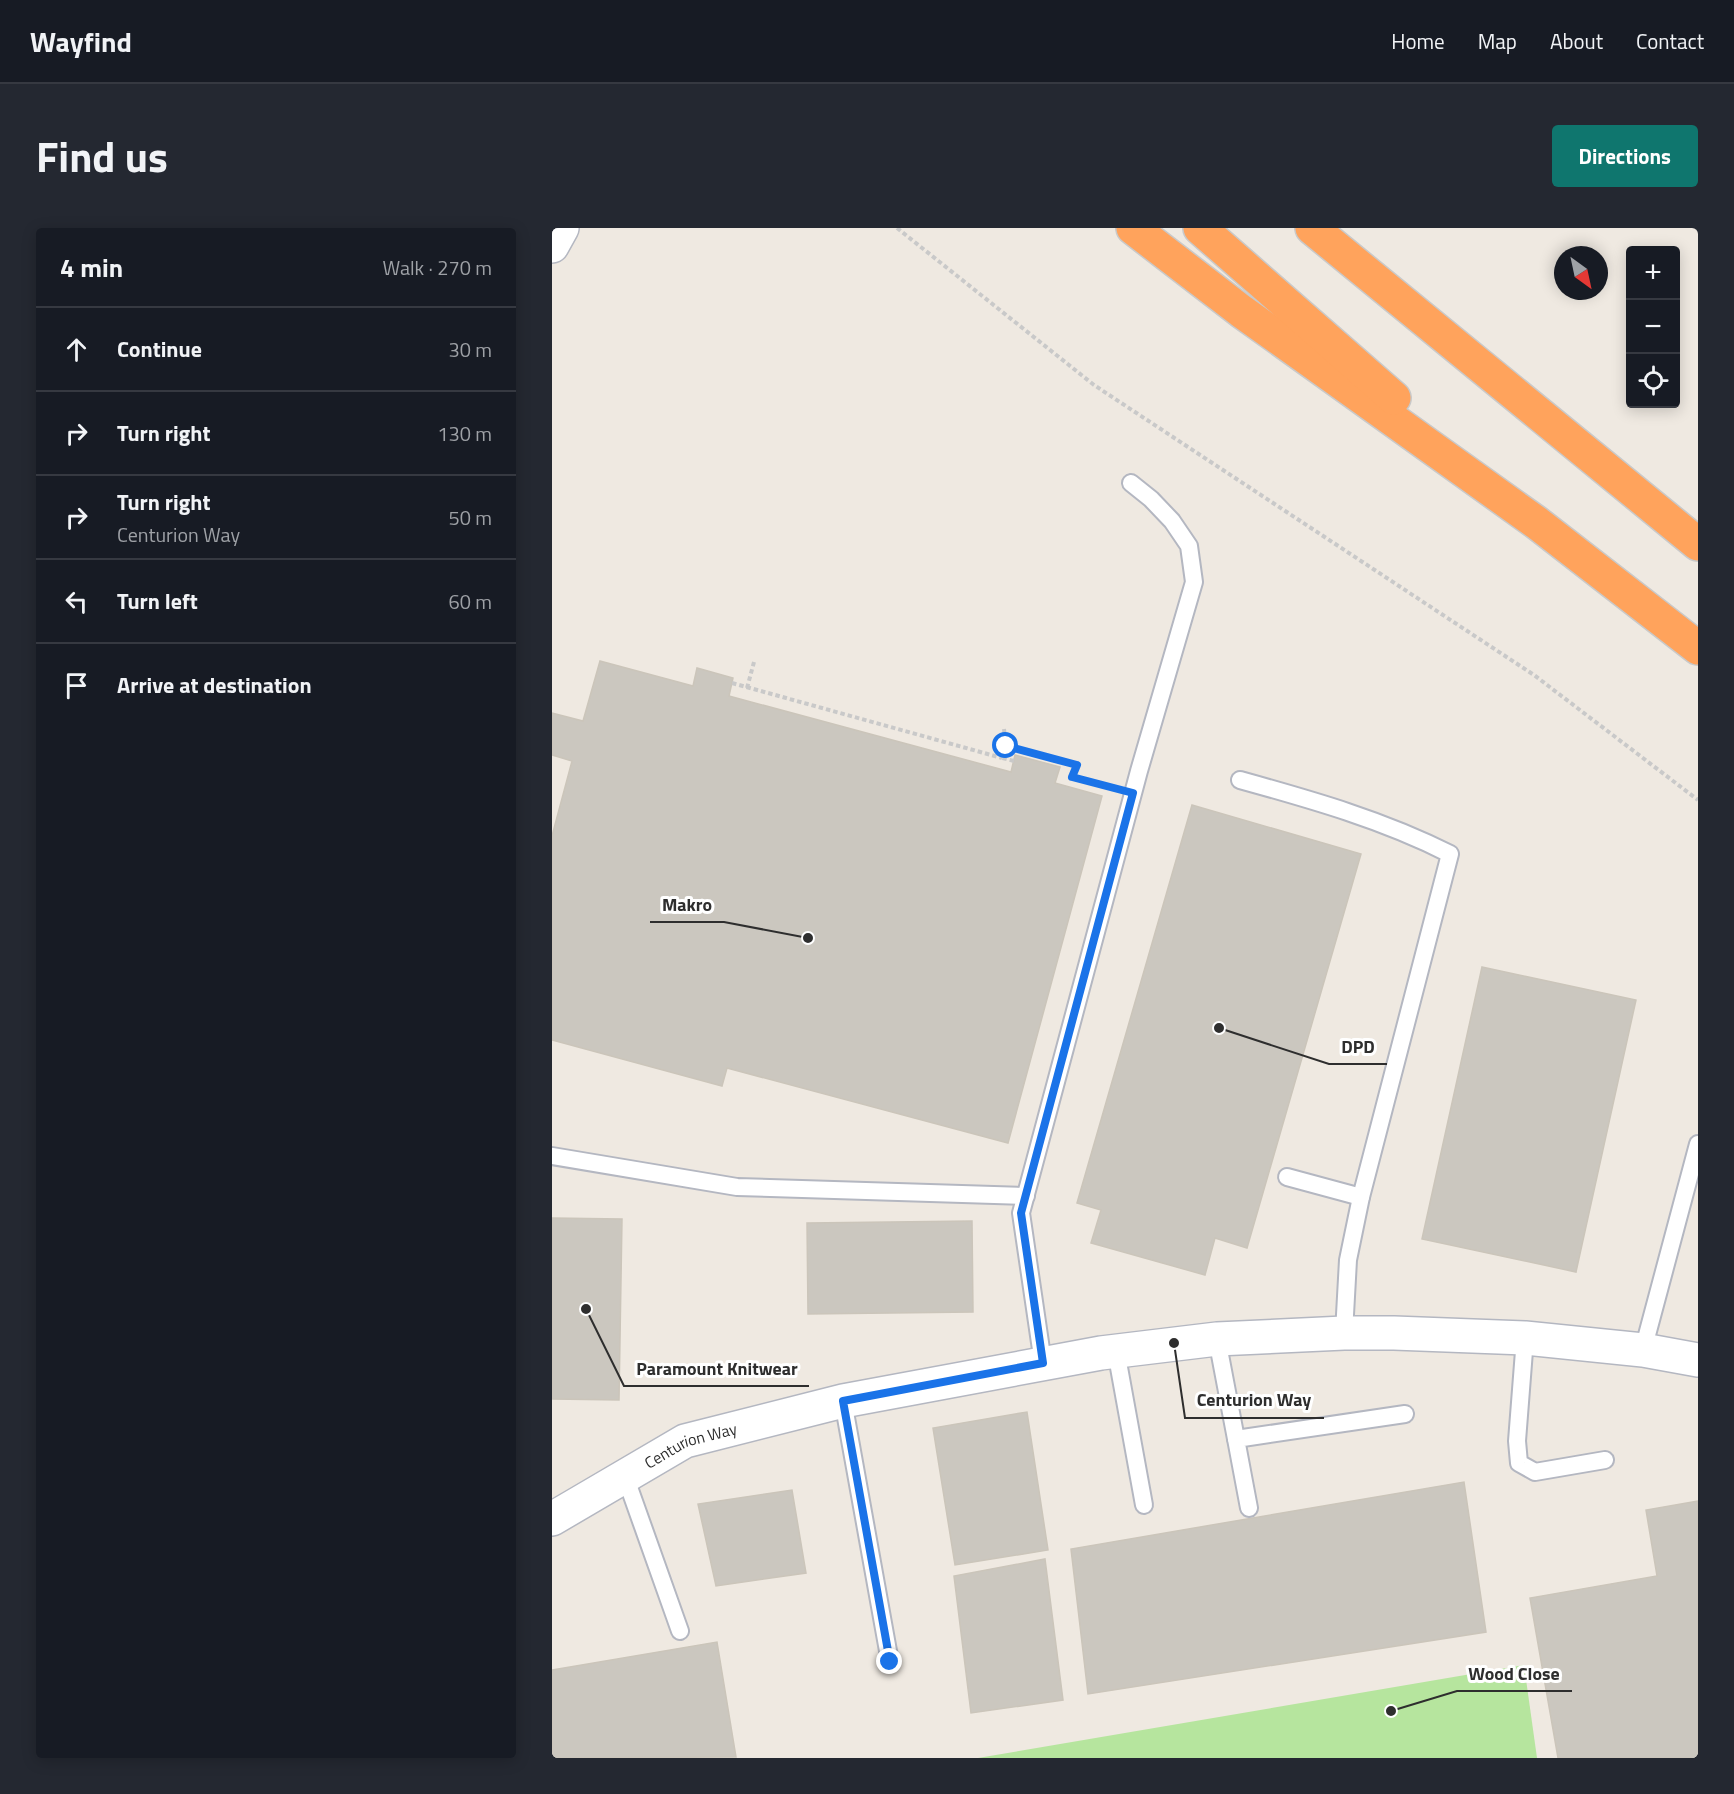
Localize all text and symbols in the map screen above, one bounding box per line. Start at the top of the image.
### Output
text: Wayfind [30,20,132,63]
text: Home [1391,25,1445,57]
text: Map [1478,25,1517,57]
text: About [1550,25,1603,57]
text: Contact [1636,25,1704,57]
text: Find us [36,124,168,188]
button: Directions [1552,125,1698,187]
north arrow [1554,246,1608,300]
map controls [1626,246,1680,408]
button: + [1626,246,1680,300]
text: 4 min [60,248,123,287]
text: Walk · 270 m [383,252,492,283]
button: − [1626,300,1680,354]
text: Continue [117,332,202,366]
icon: ahead [60,333,93,366]
text: 30 m [448,334,492,365]
button: locate [1626,354,1680,408]
text: Turn right [117,416,211,450]
icon: right [60,417,93,450]
text: 130 m [437,418,492,449]
text: Turn right [117,485,211,519]
icon: right [60,501,93,534]
text: 50 m [448,502,492,533]
text: Centurion Way [117,519,240,550]
text: Turn left [117,584,198,618]
icon: left [60,585,93,618]
text: 60 m [448,586,492,617]
text: Arrive at destination [117,668,312,702]
icon: arrive [60,669,93,702]
route start [992,732,1018,758]
callout: Makro [650,886,724,922]
text: Makro [662,891,712,918]
callout: DPD [1329,1028,1387,1064]
text: DPD [1341,1033,1375,1060]
callout: Paramount Knitwear [624,1350,809,1386]
text: Paramount Knitwear [636,1355,798,1382]
callout: Centurion Way [1185,1382,1324,1418]
text: Centurion Way [1197,1386,1311,1413]
street label: Centurion Way [640,1416,740,1474]
route end [876,1648,902,1674]
callout: Wood Close [1457,1655,1572,1691]
text: Wood Close [1468,1660,1560,1687]

